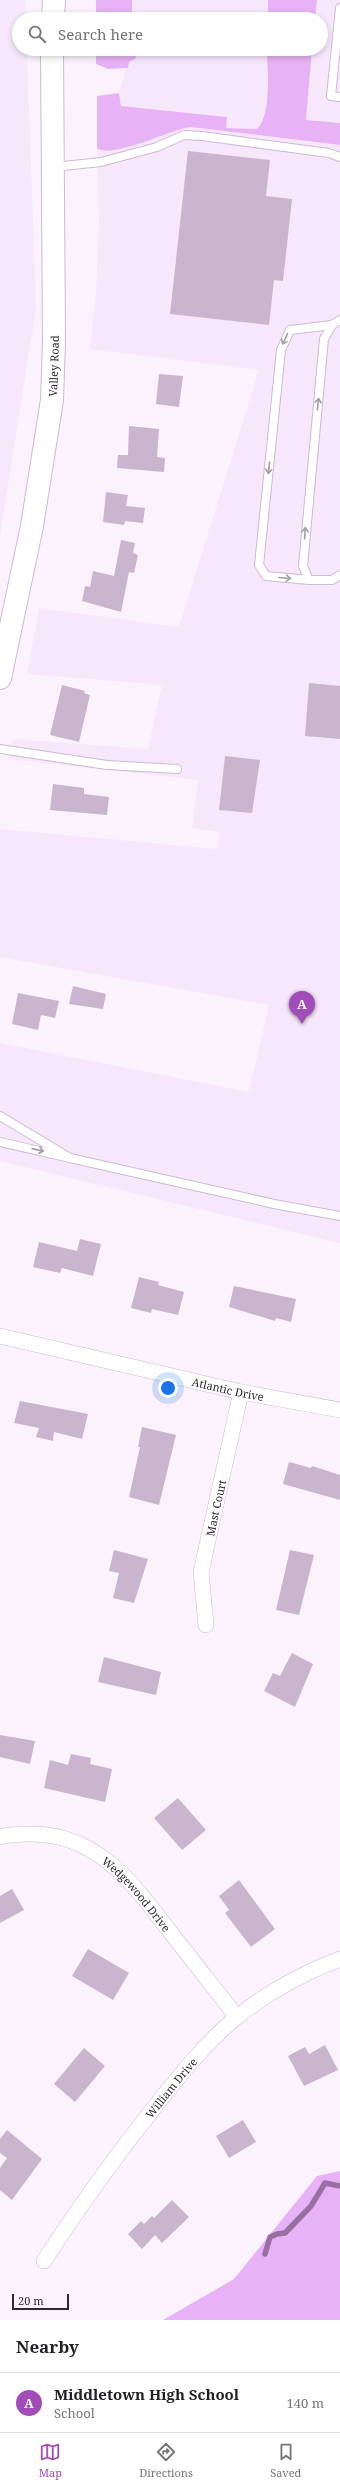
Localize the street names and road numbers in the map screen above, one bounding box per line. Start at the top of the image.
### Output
street label: Valley Road [45,335,62,397]
street label: Atlantic Drive [191,1373,265,1404]
street label: Mast Court [202,1478,229,1537]
street label: Wedgewood Drive [99,1853,175,1934]
street label: William Drive [142,2054,200,2121]

